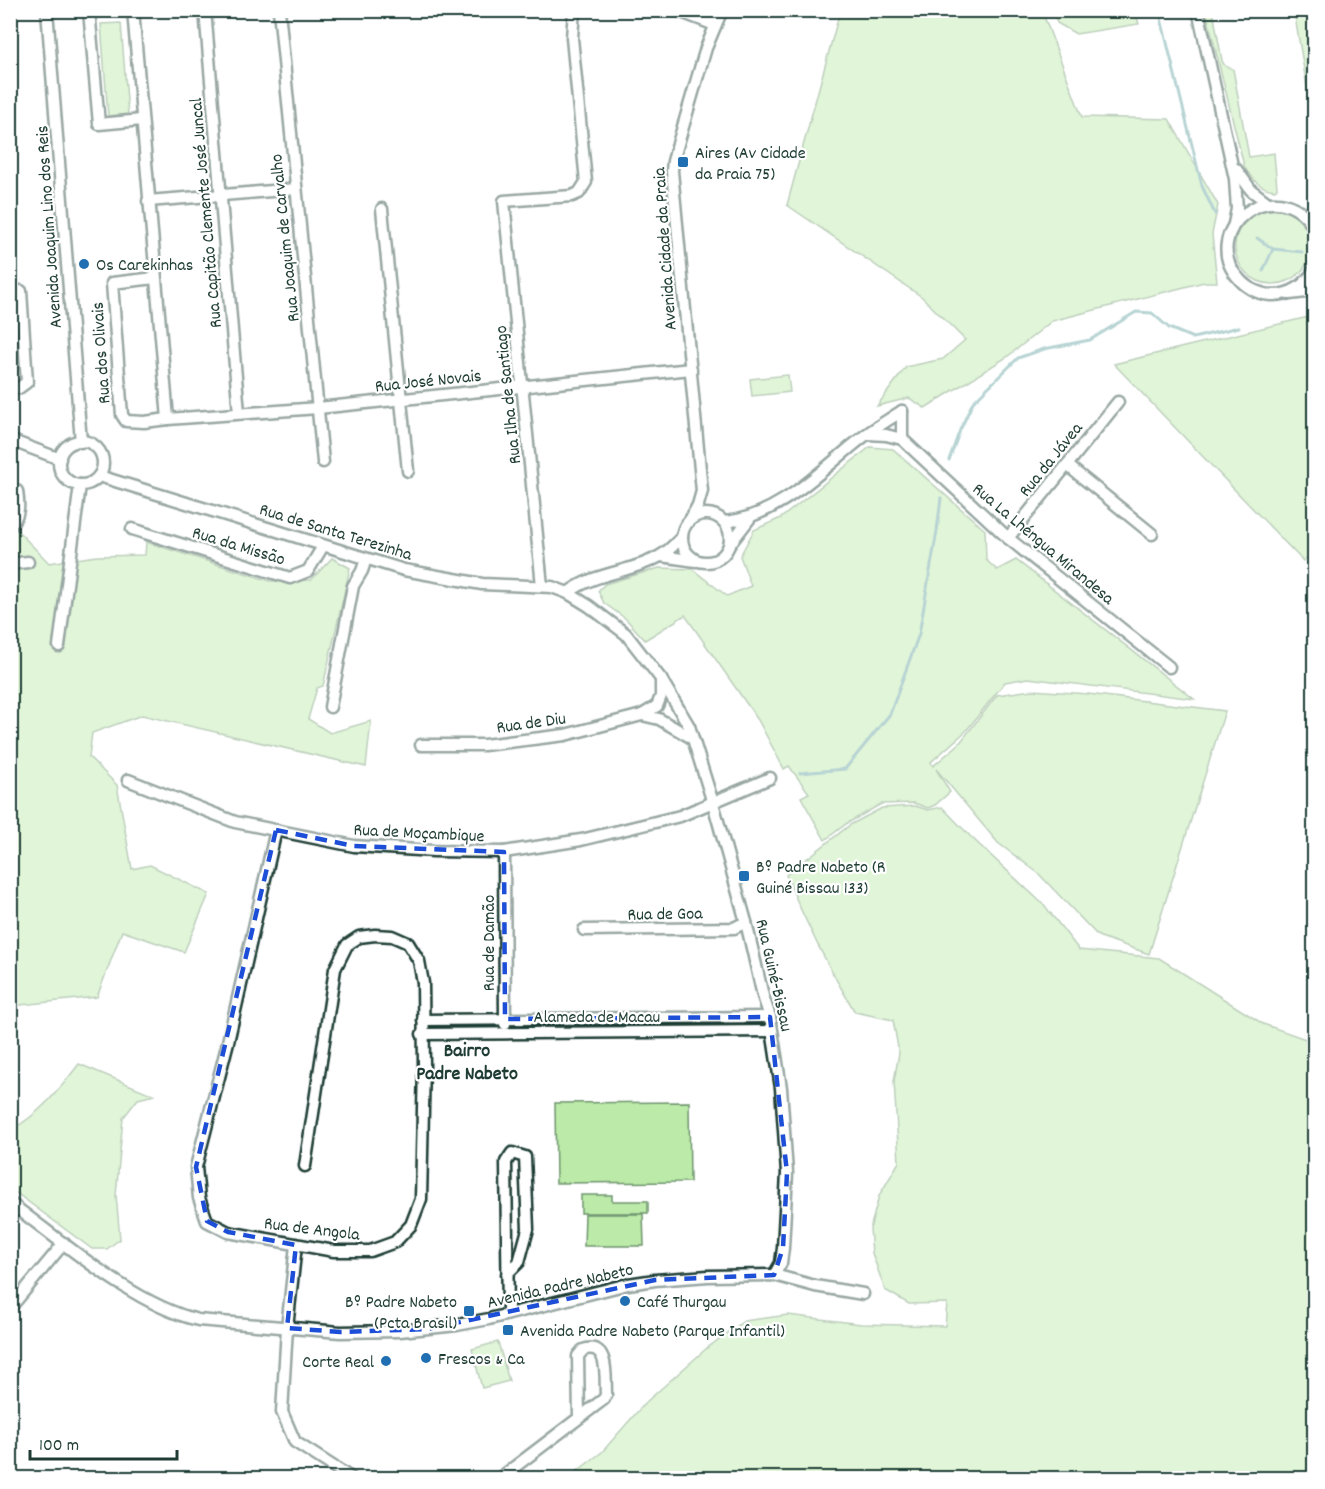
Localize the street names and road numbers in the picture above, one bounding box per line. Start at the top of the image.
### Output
street label: Rua Capitão Clemente José Juncal [185,96,230,329]
street label: Avenida Joaquim Lino dos Reis [31,125,70,329]
street label: Rua Joaquim de Carvalho [265,153,308,323]
street label: Avenida Cidade da Praia [648,166,685,331]
street label: Rua dos Olivais [86,301,119,405]
street label: Rua Ilha de Santiago [490,324,529,465]
street label: Rua José Novais [374,364,483,401]
street label: Rua da Jávea [1014,417,1090,503]
street label: Rua La Lhéngua Mirandesa [966,478,1119,612]
street label: Rua de Santa Terezinha [256,498,415,569]
street label: Rua da Missão [189,521,288,573]
street label: Rua de Diu [495,707,568,742]
street label: Rua de Moçambique [353,819,485,850]
street label: Rua de Damão [478,895,503,991]
street label: Rua de Goa [627,902,703,929]
street label: Rua Guiné-Bissau [747,917,798,1034]
street label: Alameda de Macau [534,1006,660,1031]
street label: Rua de Angola [262,1212,362,1249]
street label: Avenida Padre Nabeto [485,1258,636,1316]

